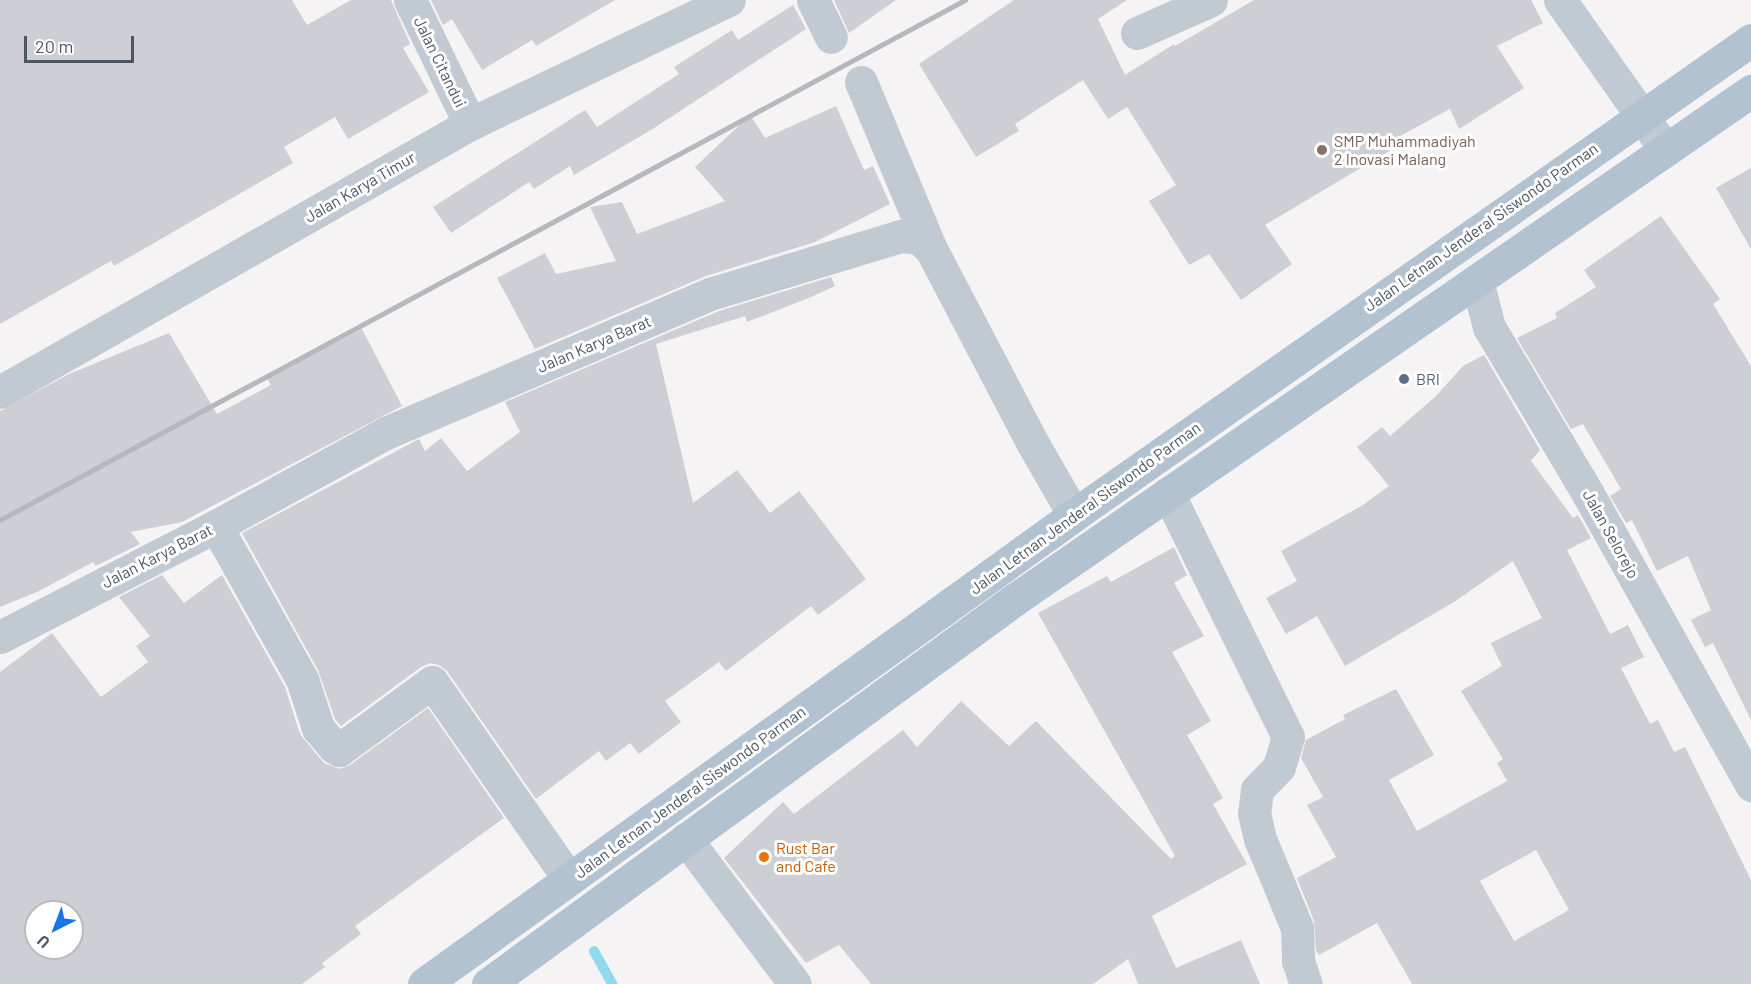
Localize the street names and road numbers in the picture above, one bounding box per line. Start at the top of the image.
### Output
street label: Jalan Citandui [410,13,470,111]
street label: Jalan Letnan Jenderal Siswondo Parman [1361,139,1601,315]
street label: Jalan Karya Timur [301,148,419,226]
street label: Jalan Karya Barat [534,311,654,377]
street label: Jalan Letnan Jenderal Siswondo Parman [966,418,1204,598]
street label: Jalan Selorejo [1579,486,1643,582]
street label: Jalan Karya Barat [98,520,216,592]
street label: Jalan Letnan Jenderal Siswondo Parman [571,702,809,882]

